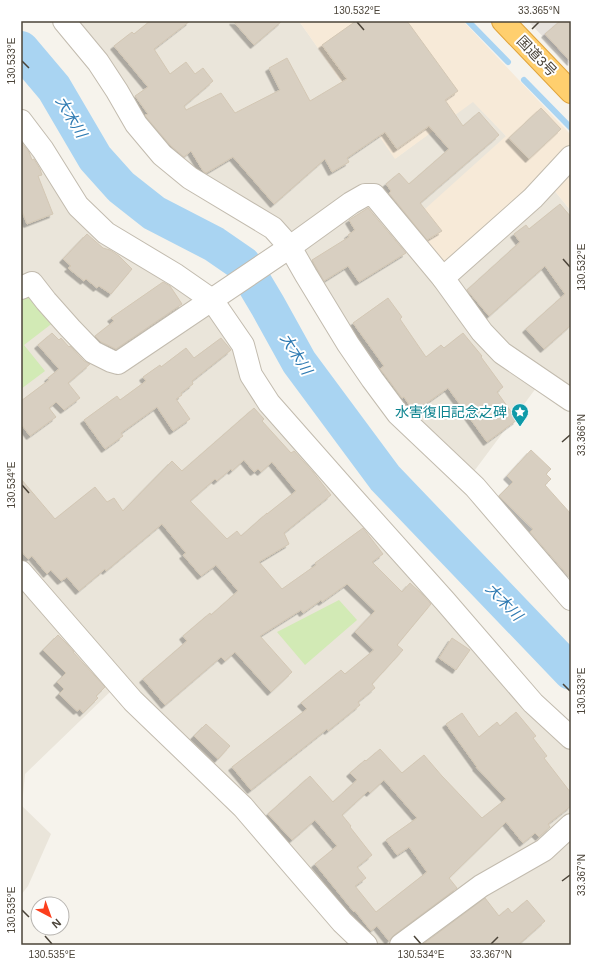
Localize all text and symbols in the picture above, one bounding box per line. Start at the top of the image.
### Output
text: 130.532°E [334,5,381,16]
text: 33.365°N [518,5,560,16]
street label: 国道3号 [514,33,560,79]
text: 130.533°E [6,37,17,84]
water label: 大木川 [53,93,91,142]
text: 130.532°E [576,243,587,290]
water label: 大木川 [277,330,317,379]
place icon: 水害復旧記念之碑 [510,402,530,427]
place label: 水害復旧記念之碑 [395,404,507,420]
text: 33.366°N [576,414,587,456]
text: 130.534°E [6,461,17,508]
water label: 大木川 [483,580,527,625]
text: 130.533°E [576,667,587,714]
text: 33.367°N [576,854,587,896]
text: 130.535°E [6,886,17,933]
north arrow [30,896,70,936]
text: N [50,916,63,931]
text: 130.535°E [29,949,76,960]
text: 130.534°E [398,949,445,960]
text: 33.367°N [470,949,512,960]

